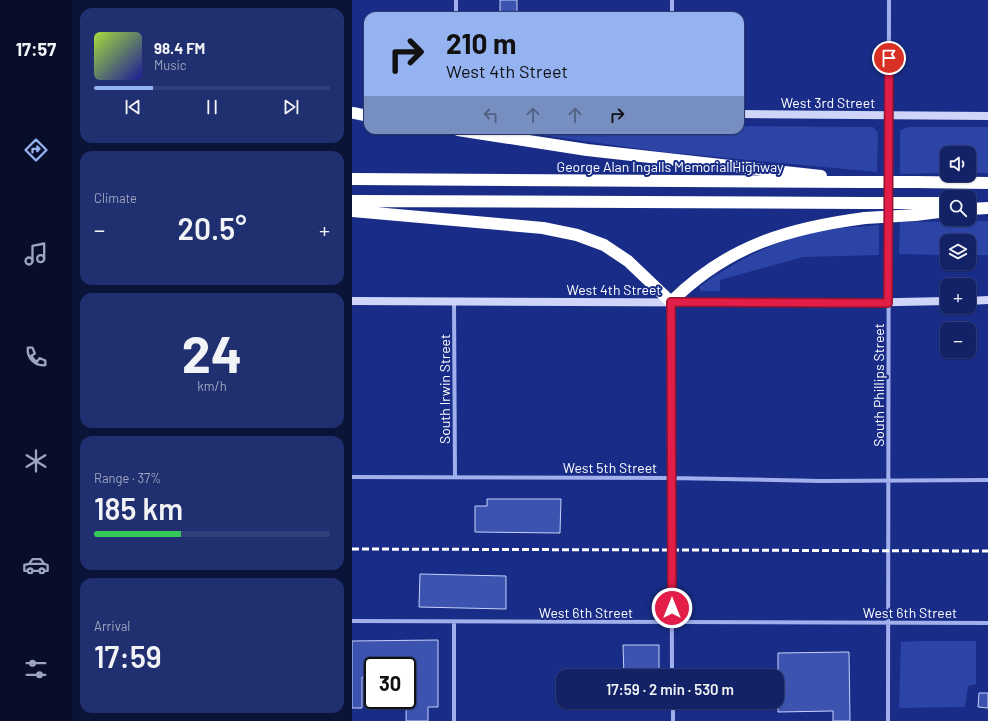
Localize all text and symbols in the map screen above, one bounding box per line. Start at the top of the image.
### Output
text: 210 m [446,26,516,60]
icon: right [380,28,432,80]
text: 17:57 [16,38,56,60]
text: 98.4 FM [154,39,205,57]
pin [872,41,906,75]
icon: arrive [878,47,900,69]
text: Music [154,57,187,73]
text: West 4th Street [446,60,568,82]
street label: West 3rd Street [781,94,875,111]
icon: previous [122,96,144,118]
icon: pause [201,96,223,118]
icon: next [280,96,302,118]
icon: left [480,104,502,126]
icon: ahead [522,104,544,126]
icon: ahead [564,104,586,126]
icon: right [606,104,628,126]
icon: directions [22,136,50,164]
map controls [940,146,976,358]
button: sound [940,146,976,182]
street label: George Alan Ingalls Memorial Highway [557,158,784,175]
text: Climate [94,190,137,206]
button: search [940,190,976,226]
text: 20.5° [178,210,247,246]
text: − [94,216,105,242]
text: + [319,216,330,242]
button: layers [940,234,976,270]
icon: music [22,240,50,268]
button: + [940,278,976,314]
street label: West 4th Street [567,281,661,298]
text: 24 [182,321,242,383]
button: − [940,322,976,358]
street label: South Phillips Street [870,323,887,447]
street label: South Irwin Street [436,334,453,444]
icon: phone [22,343,50,371]
text: km/h [197,378,227,394]
icon: climate [22,447,50,475]
street label: West 5th Street [563,459,657,476]
text: Range · 37% [94,470,161,486]
text: 185 km [94,490,183,526]
icon: car [22,551,50,579]
position arrow [651,587,693,629]
street label: West 6th Street [539,604,633,621]
street label: West 6th Street [863,604,957,621]
text: Arrival [94,618,130,634]
text: 17:59 [94,638,162,674]
icon: filters [22,655,50,683]
speed limit sign: 30 [364,657,416,709]
text: 17:59 · 2 min · 530 m [606,680,734,698]

